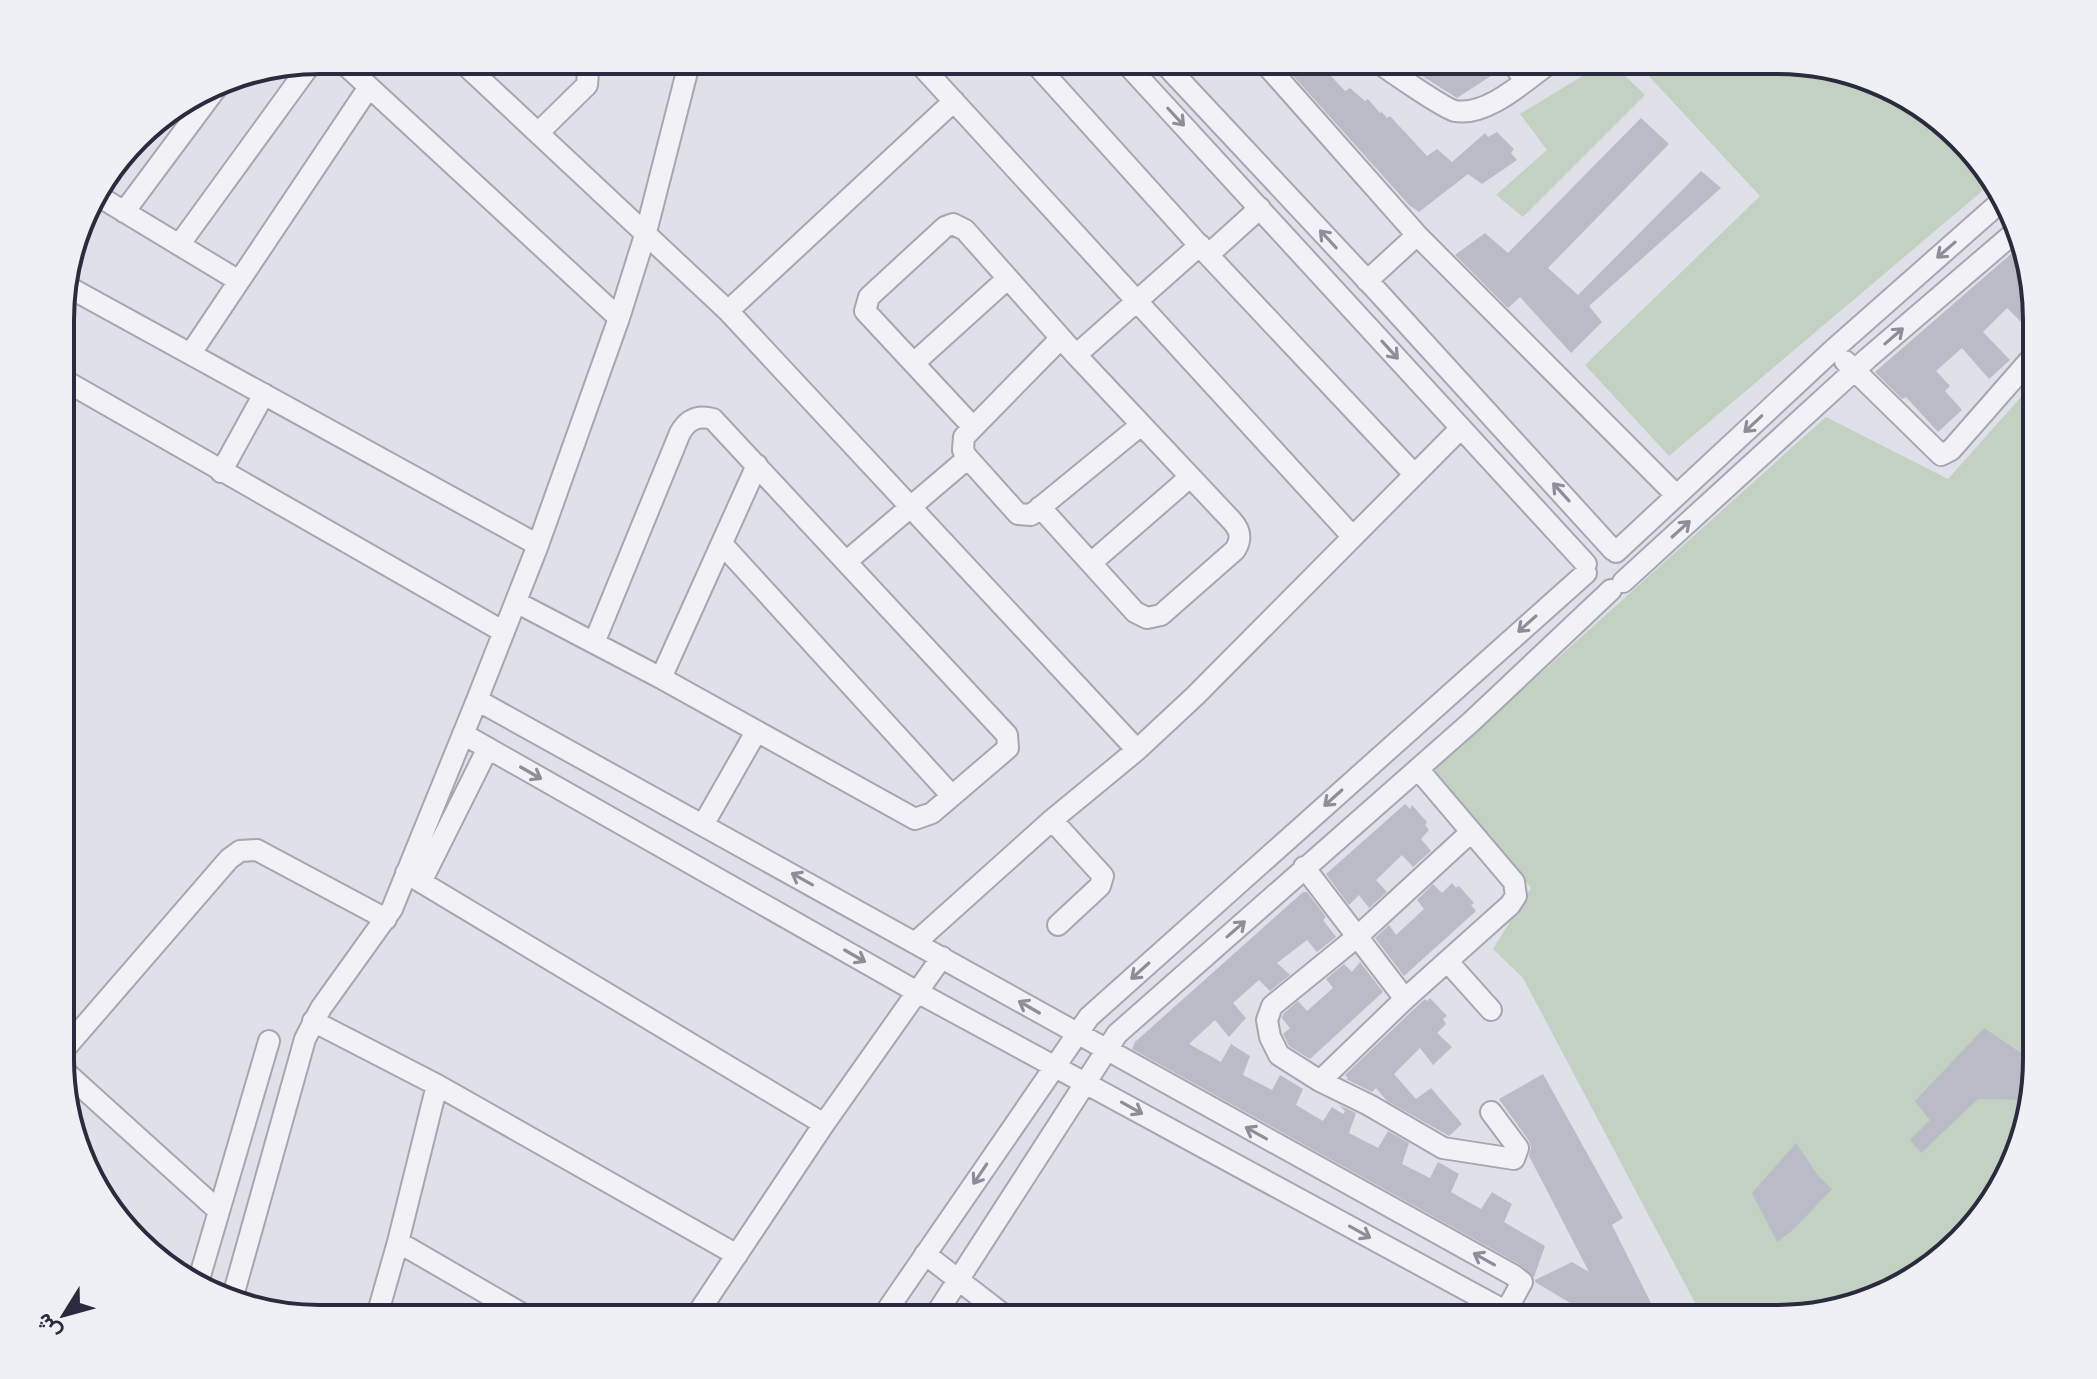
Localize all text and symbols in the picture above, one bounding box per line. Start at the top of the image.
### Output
one-way arrow [1166,107,1185,127]
one-way arrow [1318,229,1337,249]
one-way arrow [1937,241,1957,259]
one-way arrow [1884,327,1904,345]
one-way arrow [1380,339,1398,359]
one-way arrow [1743,415,1763,434]
one-way arrow [1552,482,1571,503]
one-way arrow [1670,520,1690,538]
one-way arrow [1517,614,1537,632]
one-way arrow [519,765,542,781]
one-way arrow [1324,788,1344,806]
one-way arrow [791,871,814,887]
one-way arrow [1225,920,1245,938]
one-way arrow [842,949,866,965]
one-way arrow [1130,962,1150,980]
one-way arrow [1018,999,1041,1015]
one-way arrow [1120,1100,1143,1116]
one-way arrow [1244,1125,1268,1141]
one-way arrow [972,1163,988,1185]
one-way arrow [1348,1225,1372,1240]
one-way arrow [1472,1250,1496,1266]
north arrow [24,1275,104,1355]
text: ش [30,1308,67,1345]

